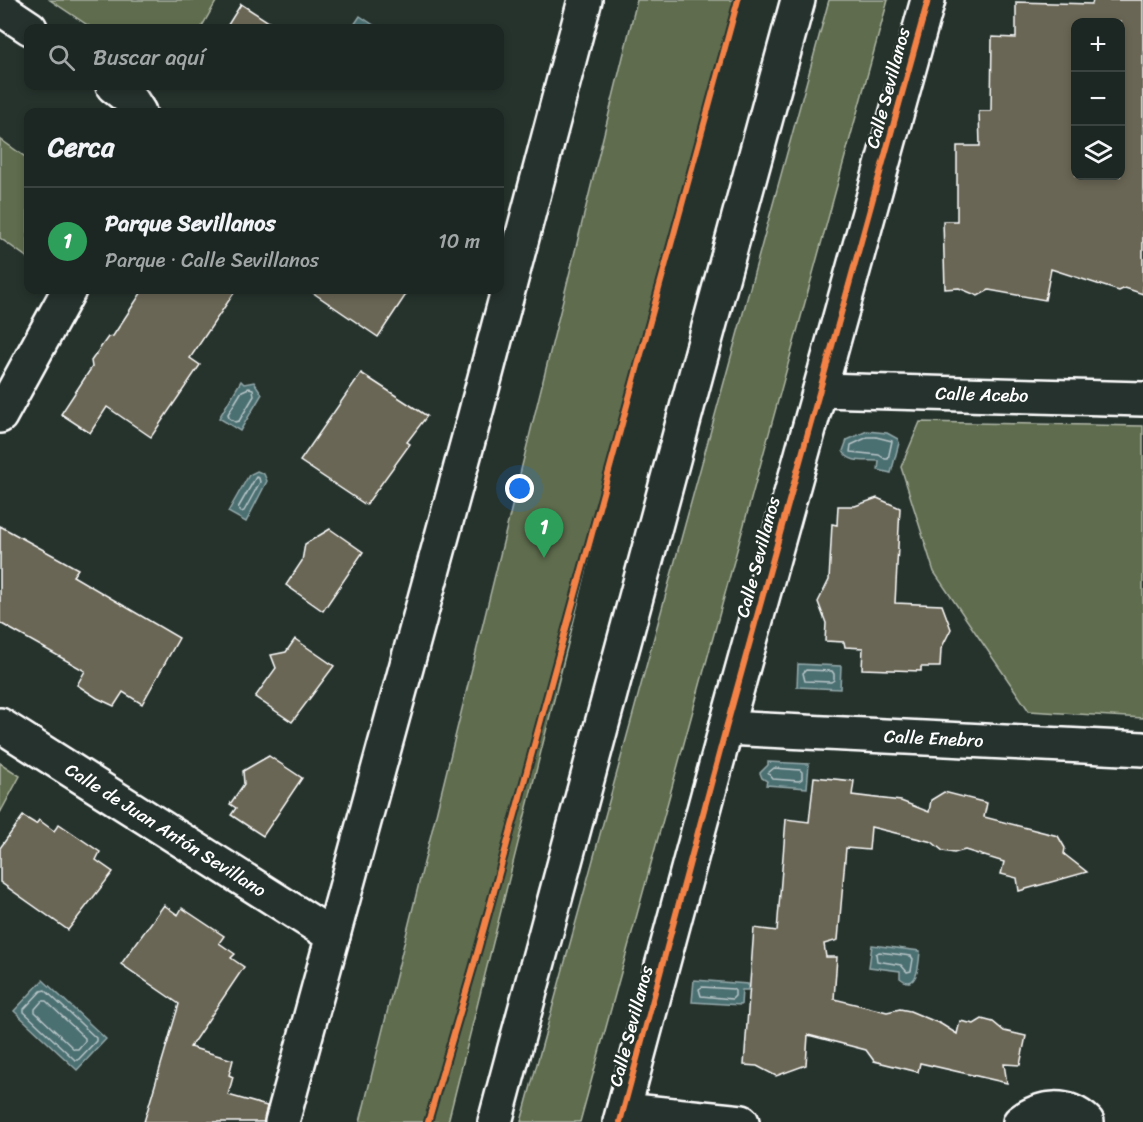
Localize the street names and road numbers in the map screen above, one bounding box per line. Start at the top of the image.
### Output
street label: Calle Sevillanos [856,23,920,152]
street label: Calle Acebo [935,377,1029,412]
street label: Calle Sevillanos [726,492,790,621]
street label: Calle Enebro [883,720,984,757]
street label: Calle de Juan Antón Sevillano [58,754,273,906]
street label: Calle Sevillanos [599,961,663,1090]

